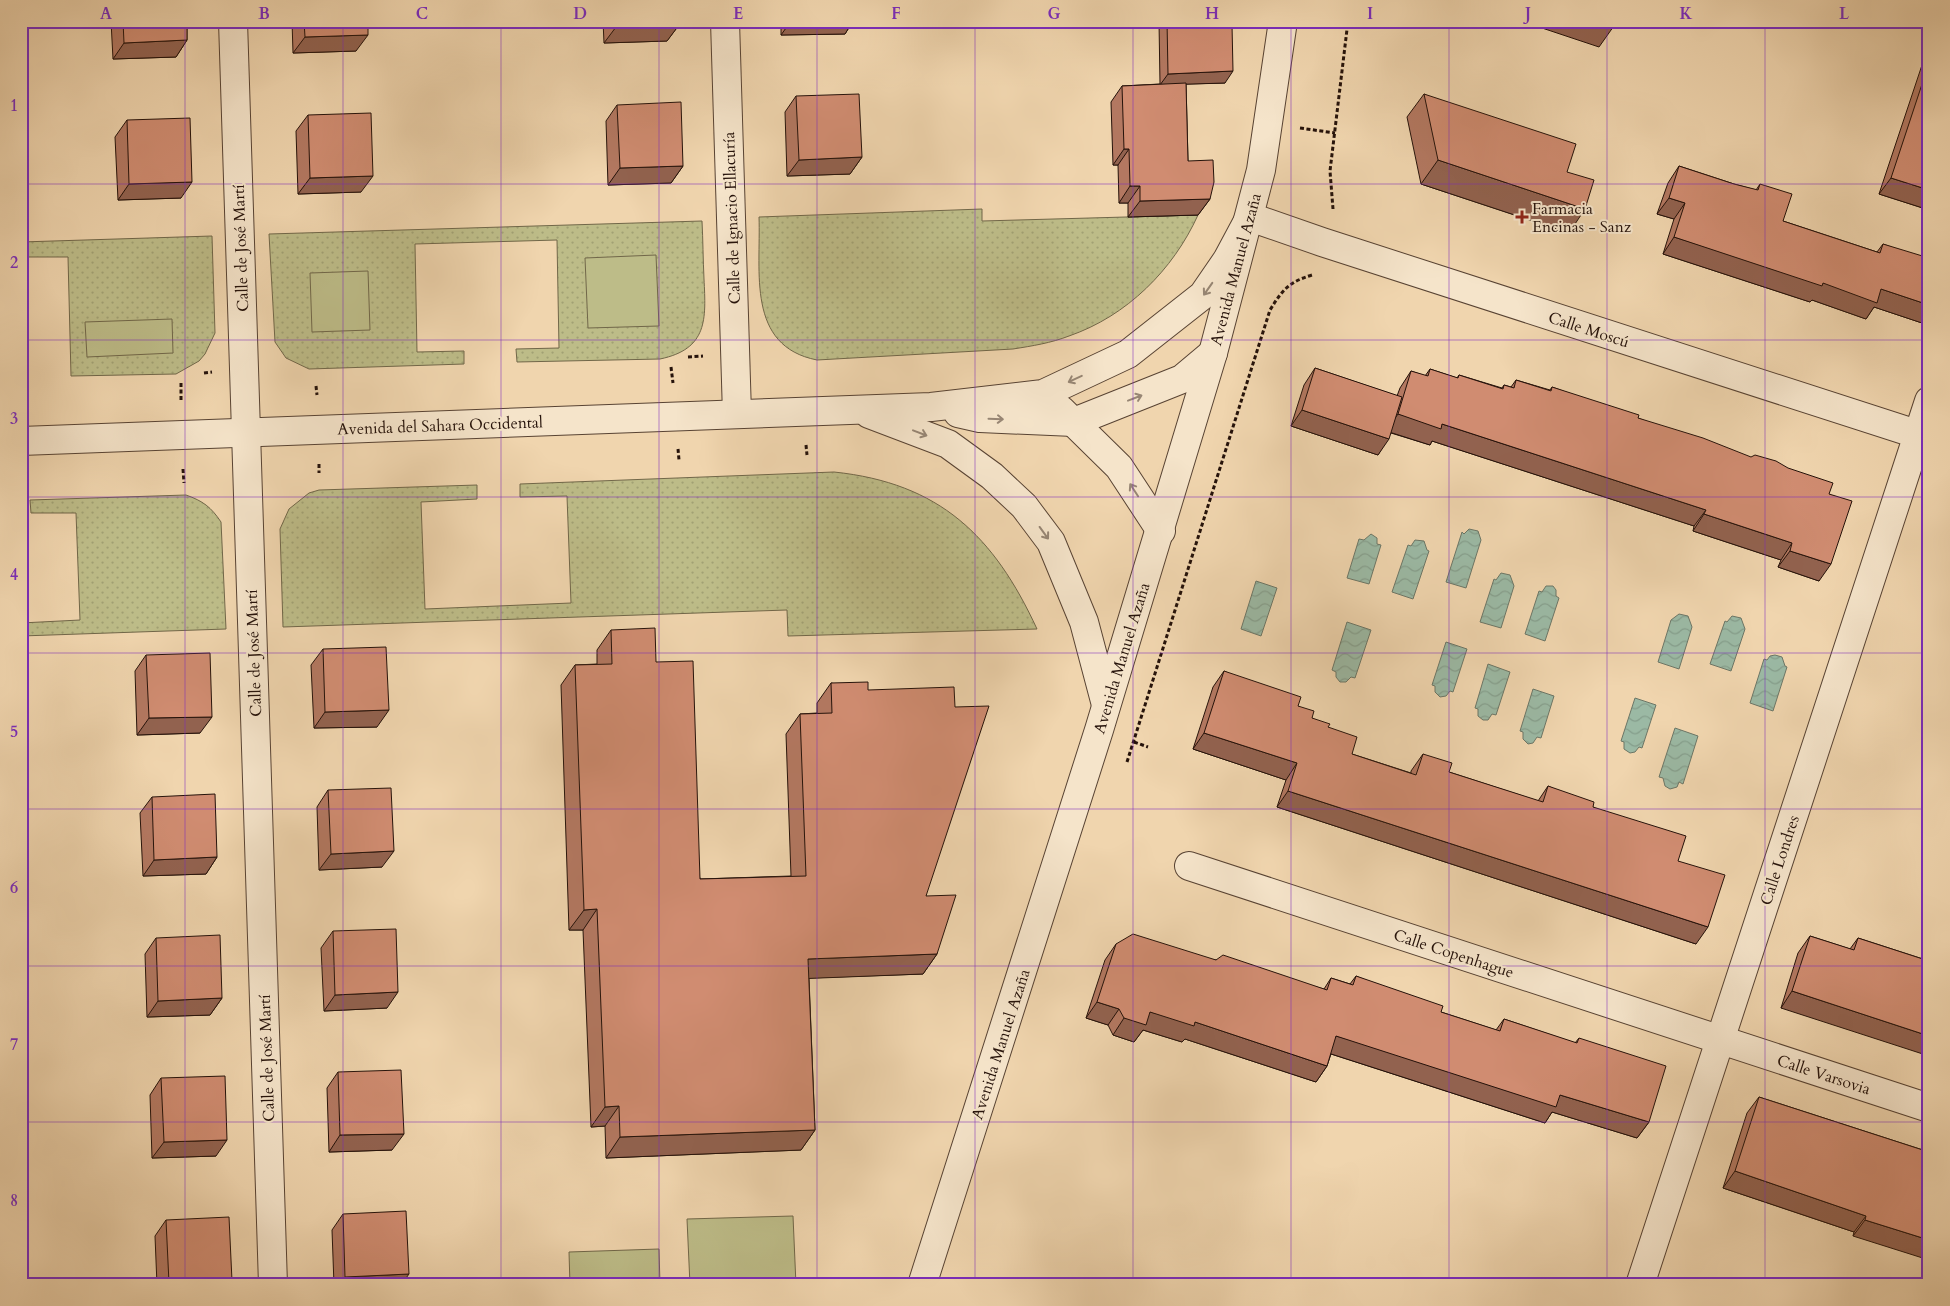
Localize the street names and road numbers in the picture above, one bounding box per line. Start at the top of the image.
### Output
street label: Calle de Ignacio Ellacuría [718,131,746,304]
street label: Calle de José Martí [228,183,254,312]
street label: Avenida Manuel Azaña [1205,191,1267,348]
street label: Calle Moscú [1545,307,1632,353]
street label: Avenida del Sahara Occidental [337,411,543,441]
street label: Avenida Manuel Azaña [1088,580,1155,737]
street label: Calle de José Martí [241,588,267,717]
street label: Calle Londres [1755,813,1805,908]
street label: Calle Copenhague [1391,924,1517,984]
street label: Avenida Manuel Azaña [966,966,1036,1122]
street label: Calle de José Martí [254,993,280,1122]
street label: Calle Varsovia [1774,1050,1873,1100]

